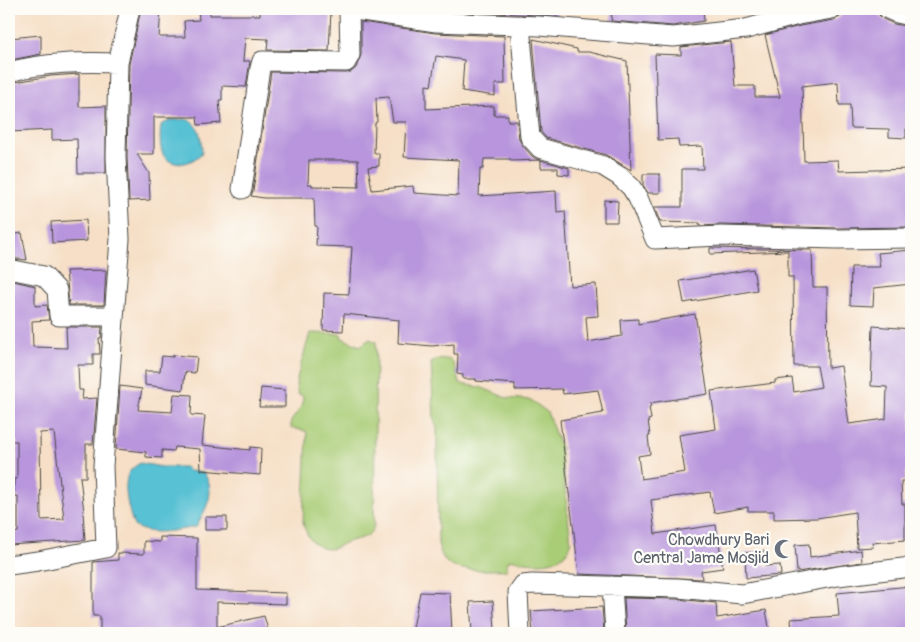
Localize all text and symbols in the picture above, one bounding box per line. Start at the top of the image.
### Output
place label: Chowdhury Bari Central Jame Mosjid [633,530,769,568]
mosque icon: Chowdhury Bari Central Jame Mosjid [773,538,795,560]

